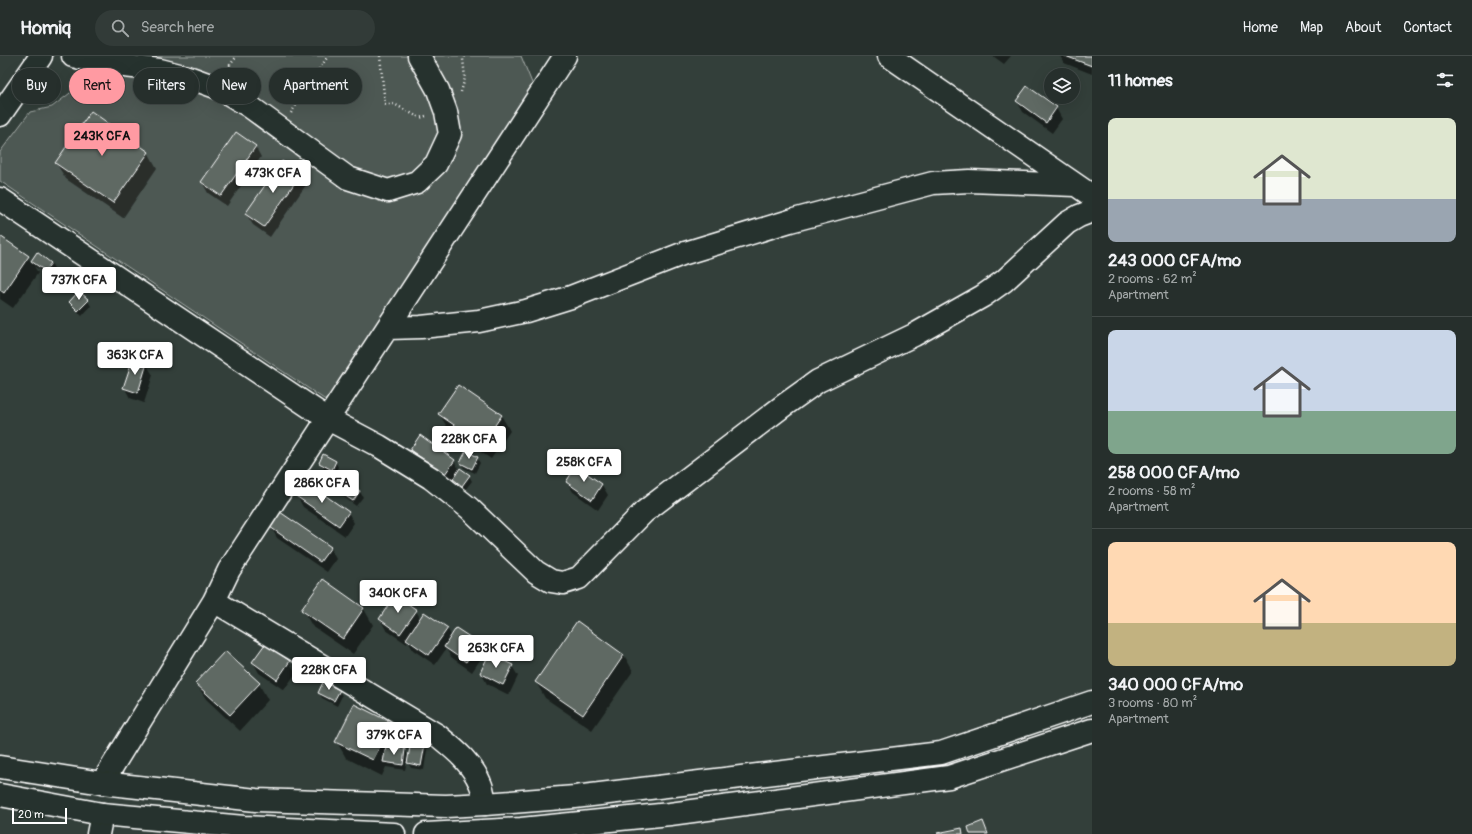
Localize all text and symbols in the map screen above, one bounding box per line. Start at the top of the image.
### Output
search box [95,10,375,46]
text: Homiq [20,16,71,40]
icon: search [109,17,131,39]
text: Search here [141,18,214,37]
text: Home [1243,19,1278,36]
text: Map [1300,19,1323,36]
text: About [1345,19,1381,36]
text: Contact [1403,19,1452,36]
chip: Buy [12,68,61,104]
chip: Rent [69,68,125,104]
chip: Filters [133,68,199,104]
chip: New [207,68,261,104]
chip: Apartment [269,68,362,104]
map controls [1044,68,1080,104]
button: layers [1044,68,1080,104]
icon: filters [1434,69,1456,91]
text: 11 homes [1108,70,1173,91]
pin: 243K CFA [61,123,143,157]
text: 243K CFA [73,128,131,144]
icon: home [1246,144,1318,216]
pin: 473K CFA [232,160,314,194]
text: 473K CFA [245,165,301,181]
text: 243 000 CFA/mo [1108,250,1241,271]
pin: 737K CFA [38,267,120,301]
text: 2 rooms · 62 m² [1108,271,1197,287]
text: 737K CFA [51,272,107,288]
text: Apartment [1108,287,1169,303]
pin: 363K CFA [94,342,176,376]
text: 363K CFA [106,347,164,363]
icon: home [1246,356,1318,428]
pin: 228K CFA [428,426,510,460]
text: 228K CFA [441,431,497,447]
pin: 258K CFA [543,449,625,483]
text: 258K CFA [556,454,612,470]
text: 258 000 CFA/mo [1108,462,1240,483]
pin: 286K CFA [281,470,363,504]
text: 286K CFA [294,475,350,491]
text: 2 rooms · 58 m² [1108,483,1195,499]
text: Apartment [1108,499,1169,515]
icon: home [1246,568,1318,640]
pin: 340K CFA [357,580,439,614]
text: 340K CFA [369,585,427,601]
pin: 263K CFA [455,635,537,669]
text: 263K CFA [467,640,525,656]
pin: 228K CFA [288,657,370,691]
text: 228K CFA [301,662,357,678]
text: 340 000 CFA/mo [1108,674,1243,695]
text: 3 rooms · 80 m² [1108,695,1197,711]
text: Apartment [1108,711,1169,727]
pin: 379K CFA [353,722,435,756]
text: 379K CFA [366,727,422,743]
scale bar [12,806,67,825]
text: 20 m [18,808,44,821]

